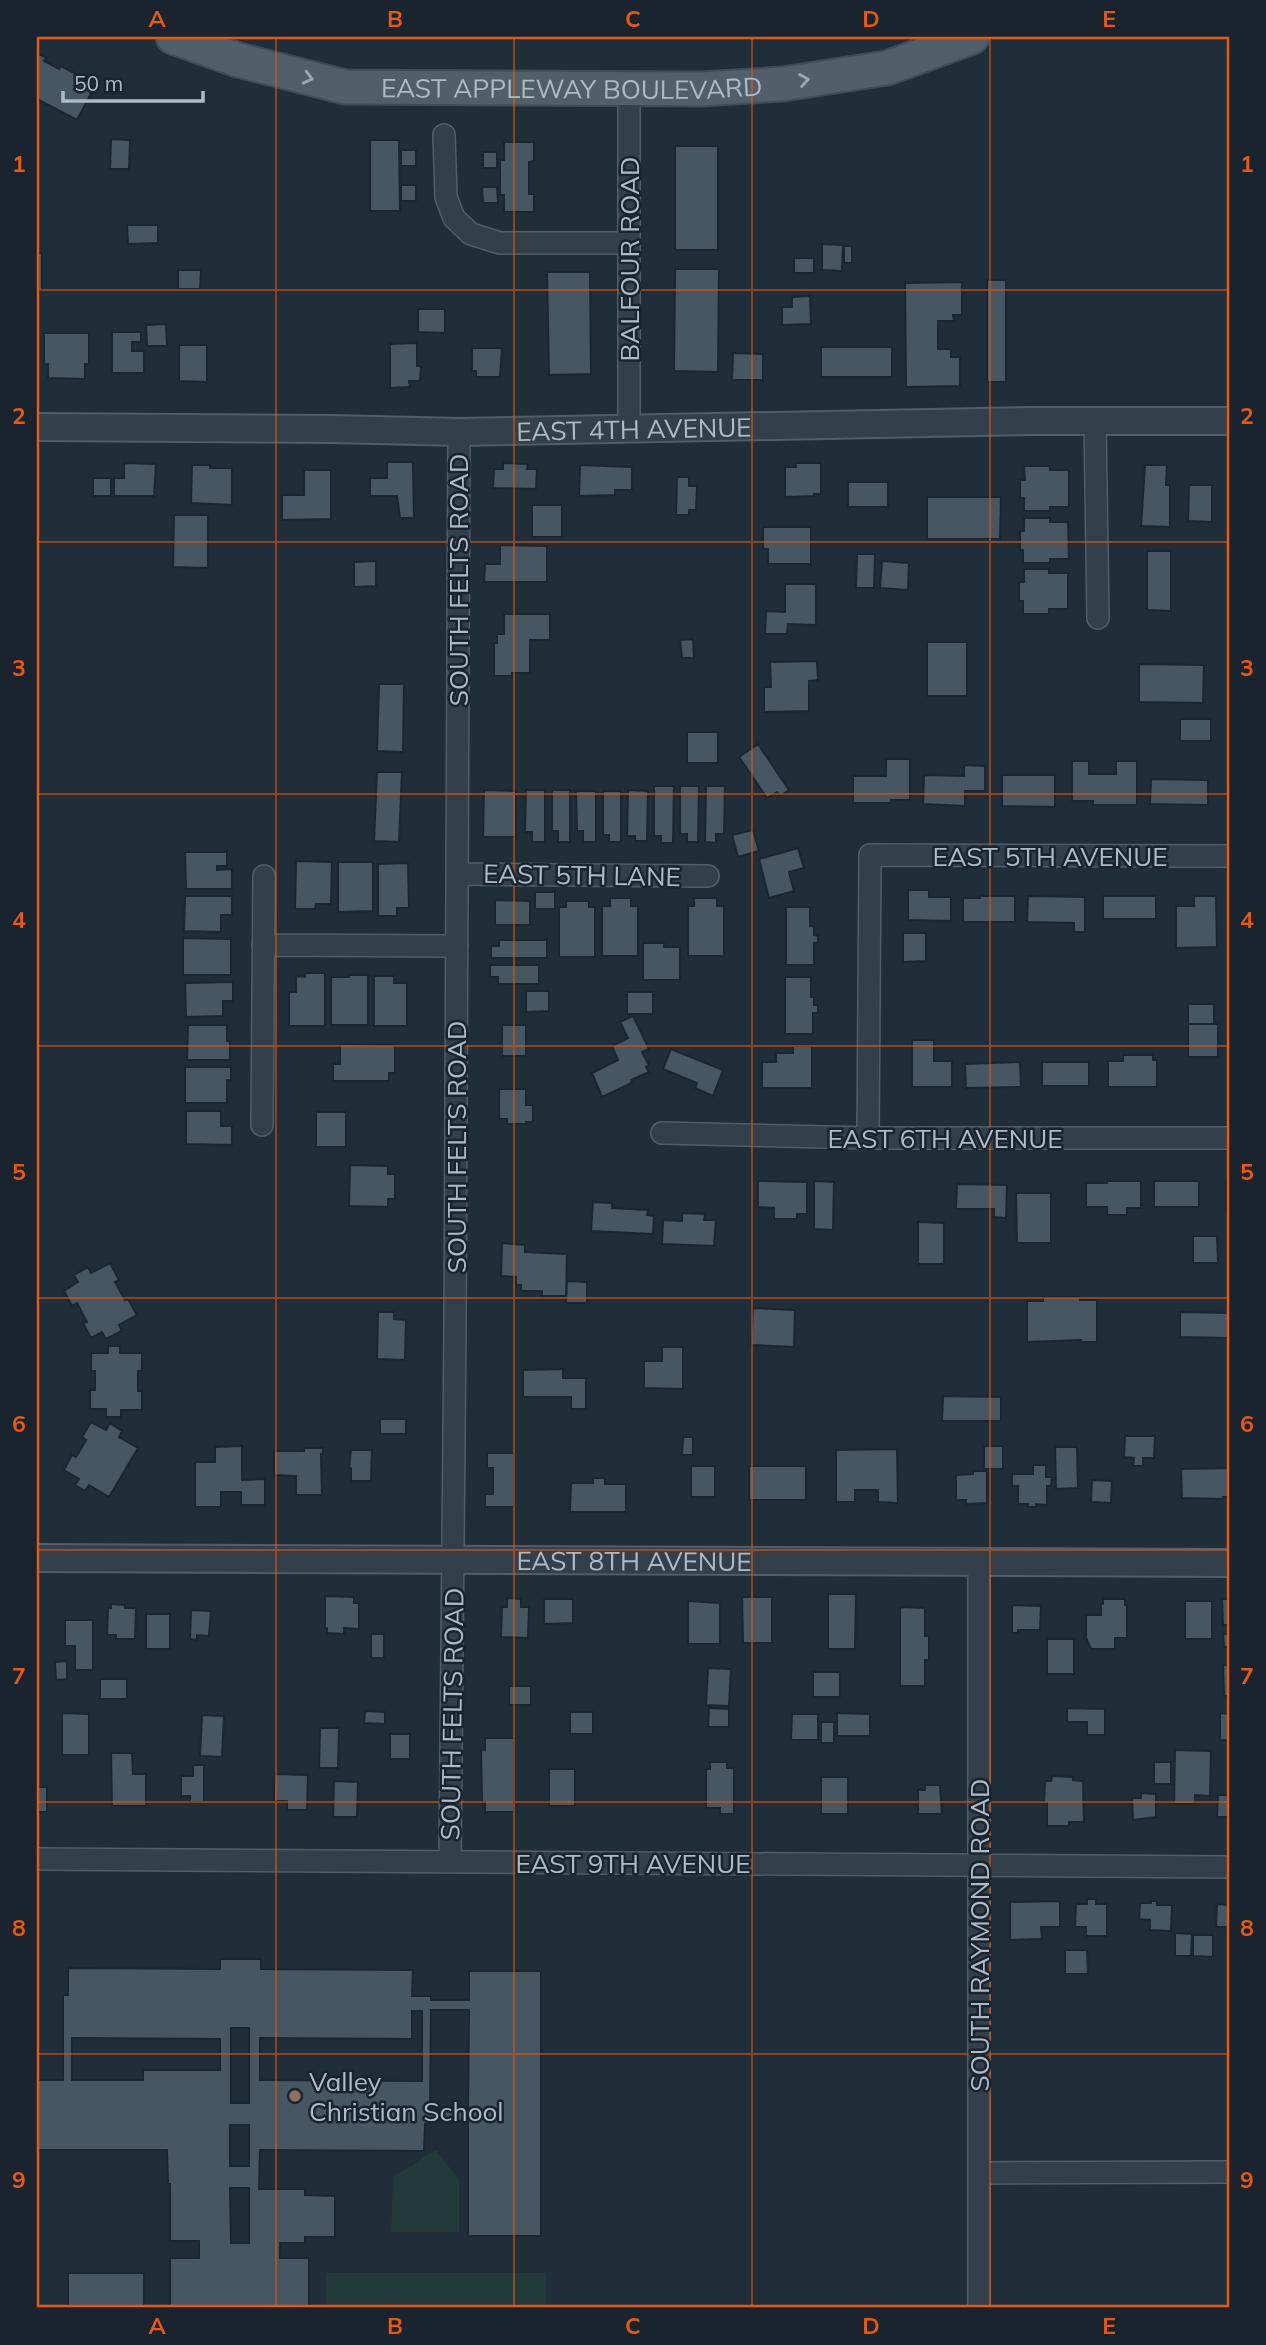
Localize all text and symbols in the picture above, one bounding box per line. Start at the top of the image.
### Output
text: A [148,4,166,33]
text: B [387,4,403,33]
text: C [625,4,641,33]
text: D [862,4,880,33]
text: E [1102,4,1116,33]
scale bar [63,60,203,104]
street label: EAST APPLEWAY BOULEVARD [381,69,763,106]
text: 50 m [74,70,123,96]
one-way arrow [302,70,314,84]
one-way arrow [798,73,810,88]
text: 1 [12,149,26,178]
text: 1 [1240,149,1254,178]
street label: BALFOUR ROAD [613,157,646,361]
text: 2 [12,401,26,430]
text: 2 [1240,401,1254,430]
street label: EAST 4TH AVENUE [516,410,752,447]
street label: SOUTH FELTS ROAD [442,454,475,706]
text: 3 [12,653,26,682]
text: 3 [1240,653,1254,682]
street label: EAST 5TH AVENUE [933,840,1167,873]
street label: EAST 5TH LANE [483,857,681,893]
text: 4 [12,905,26,934]
text: 4 [1240,905,1254,934]
street label: SOUTH FELTS ROAD [440,1021,473,1273]
street label: EAST 6TH AVENUE [828,1122,1062,1155]
text: 5 [12,1157,26,1186]
text: 5 [1240,1157,1254,1186]
text: 6 [12,1409,26,1438]
text: 6 [1240,1409,1254,1438]
street label: EAST 8TH AVENUE [516,1544,752,1577]
street label: SOUTH FELTS ROAD [433,1587,471,1841]
text: 7 [12,1661,26,1690]
text: 7 [1240,1661,1254,1690]
street label: SOUTH RAYMOND ROAD [963,1778,996,2092]
street label: EAST 9TH AVENUE [516,1847,750,1880]
text: 8 [12,1913,26,1942]
text: 8 [1240,1913,1254,1942]
place label: Valley Christian School [309,2065,504,2128]
marker: Valley Christian School [287,2088,303,2104]
text: 9 [12,2165,26,2194]
text: 9 [1240,2165,1254,2194]
text: A [148,2311,166,2340]
text: B [387,2311,403,2340]
text: C [625,2311,641,2340]
text: D [862,2311,880,2340]
text: E [1102,2311,1116,2340]

